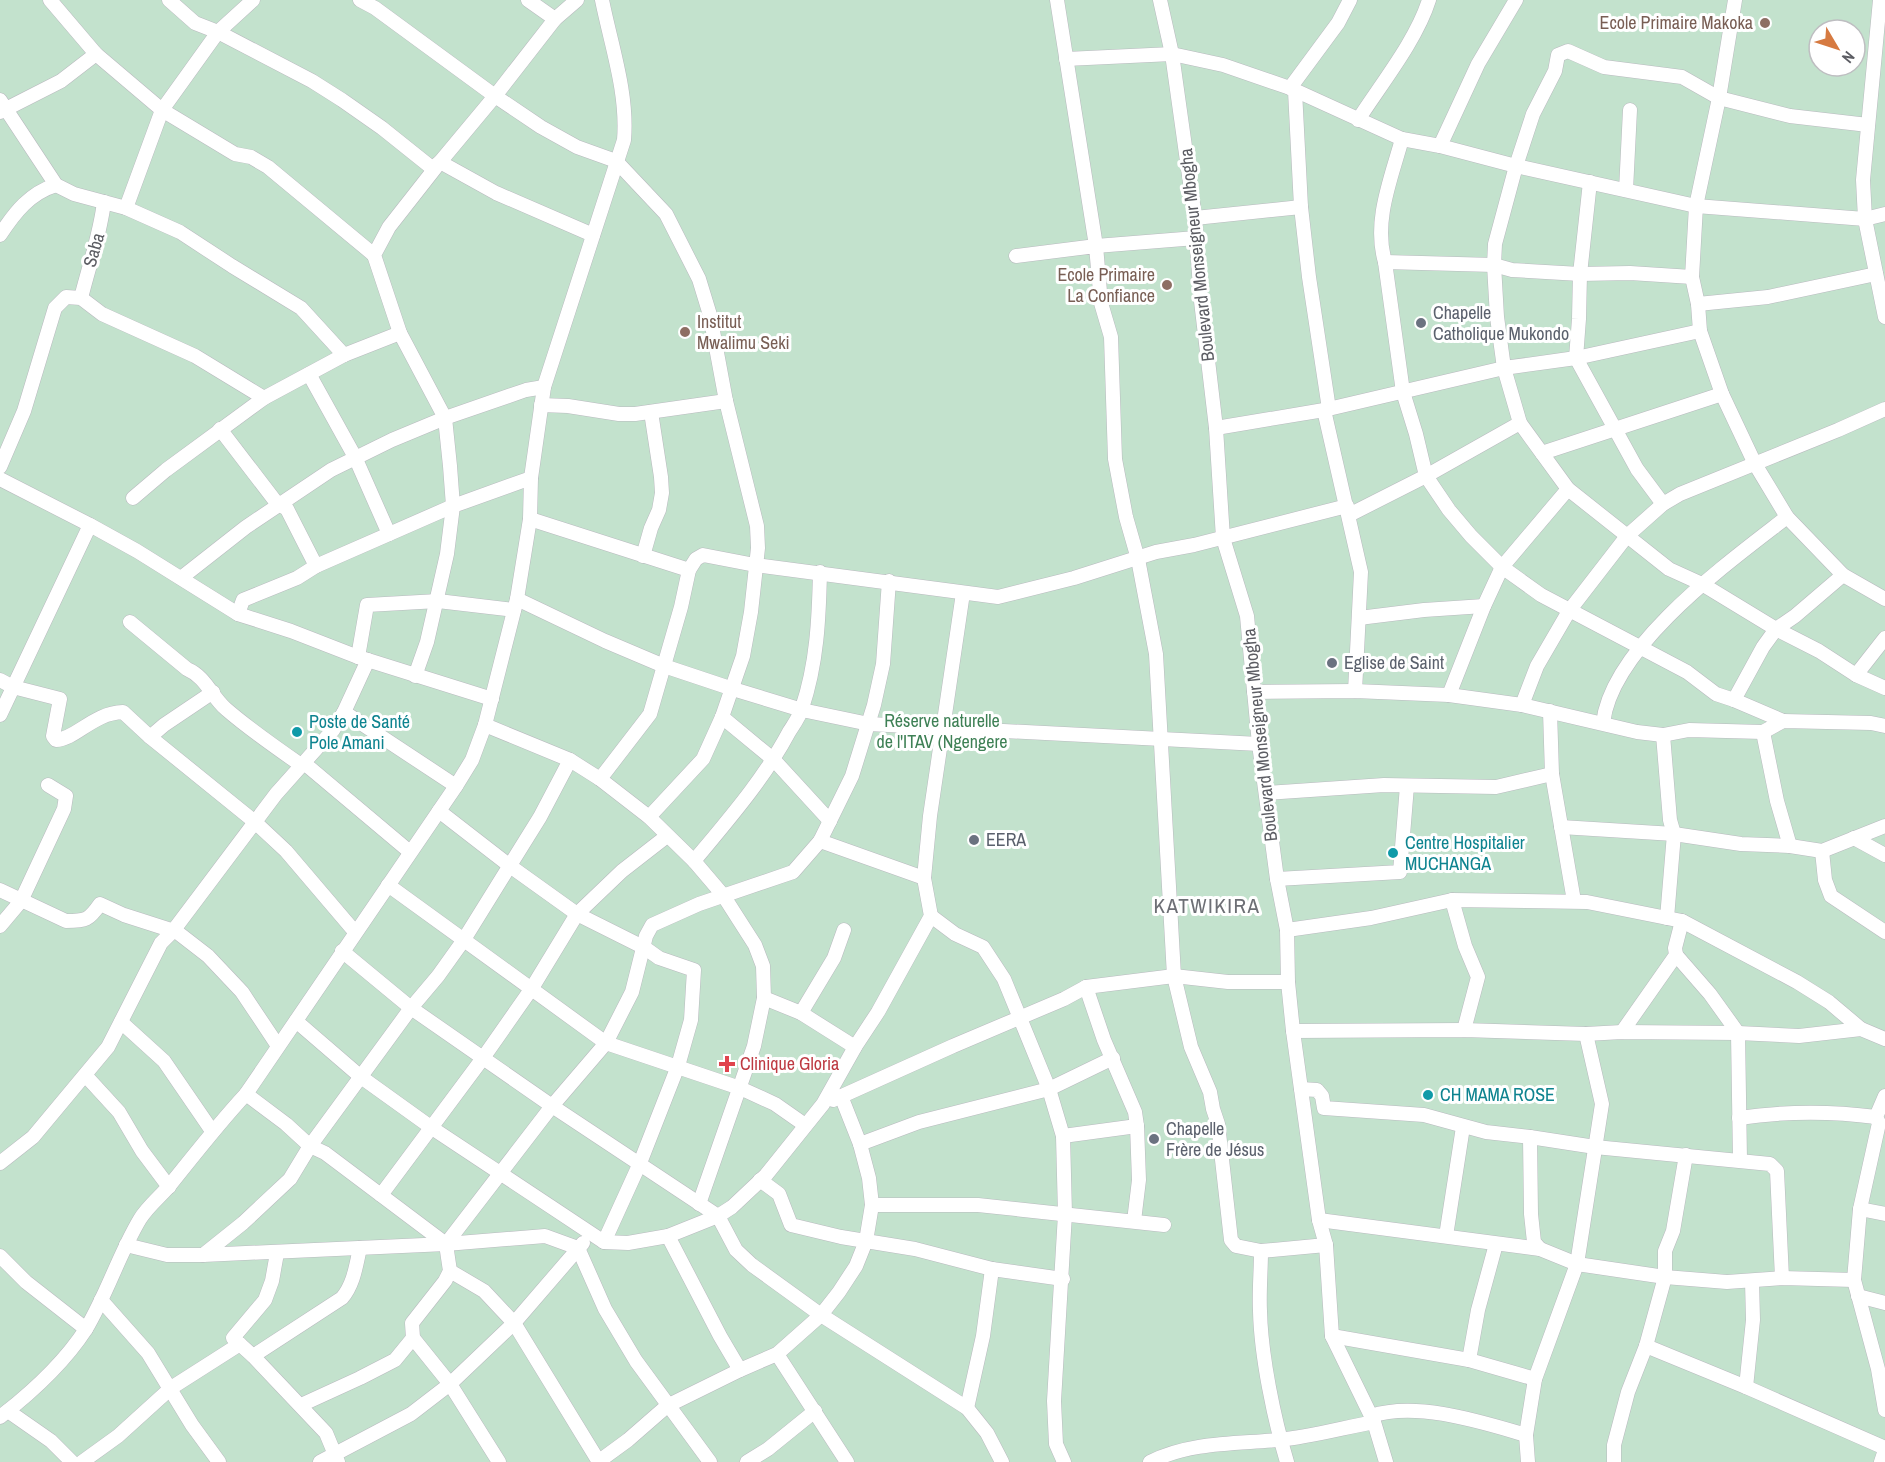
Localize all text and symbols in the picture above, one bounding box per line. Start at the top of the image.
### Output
place label: Ecole Primaire Makoka [1600,10,1753,35]
marker: Ecole Primaire Makoka [1758,16,1772,30]
north arrow [1807,18,1867,78]
text: N [1837,47,1860,68]
street label: Boulevard Monseigneur Mbogha [1173,147,1220,363]
street label: Saba [77,230,110,270]
place label: Ecole Primaire La Confiance [1057,262,1155,308]
marker: Ecole Primaire La Confiance [1160,278,1174,292]
place label: Chapelle Catholique Mukondo [1433,300,1569,346]
place label: Institut Mwalimu Seki [697,309,790,355]
marker: Chapelle Catholique Mukondo [1414,316,1428,330]
marker: Institut Mwalimu Seki [678,325,692,339]
street label: Boulevard Monseigneur Mbogha [1236,627,1283,843]
place label: Eglise de Saint [1344,650,1444,675]
marker: Eglise de Saint [1325,656,1339,670]
park label: Réserve naturelle de l'ITAV (Ngengere [876,708,1008,754]
place label: Poste de Santé Pole Amani [309,709,410,755]
marker: Poste de Santé Pole Amani [290,725,304,739]
place label: EERA [986,827,1026,852]
place label: Centre Hospitalier MUCHANGA [1405,830,1525,876]
marker: EERA [967,833,981,847]
marker: Centre Hospitalier MUCHANGA [1386,846,1400,860]
district label: KATWIKIRA [1154,891,1260,920]
place label: Clinique Gloria [740,1051,839,1076]
marker: Clinique Gloria [718,1055,736,1073]
place label: CH MAMA ROSE [1440,1082,1555,1107]
marker: CH MAMA ROSE [1421,1088,1435,1102]
place label: Chapelle Frère de Jésus [1166,1116,1264,1162]
marker: Chapelle Frère de Jésus [1147,1132,1161,1146]

